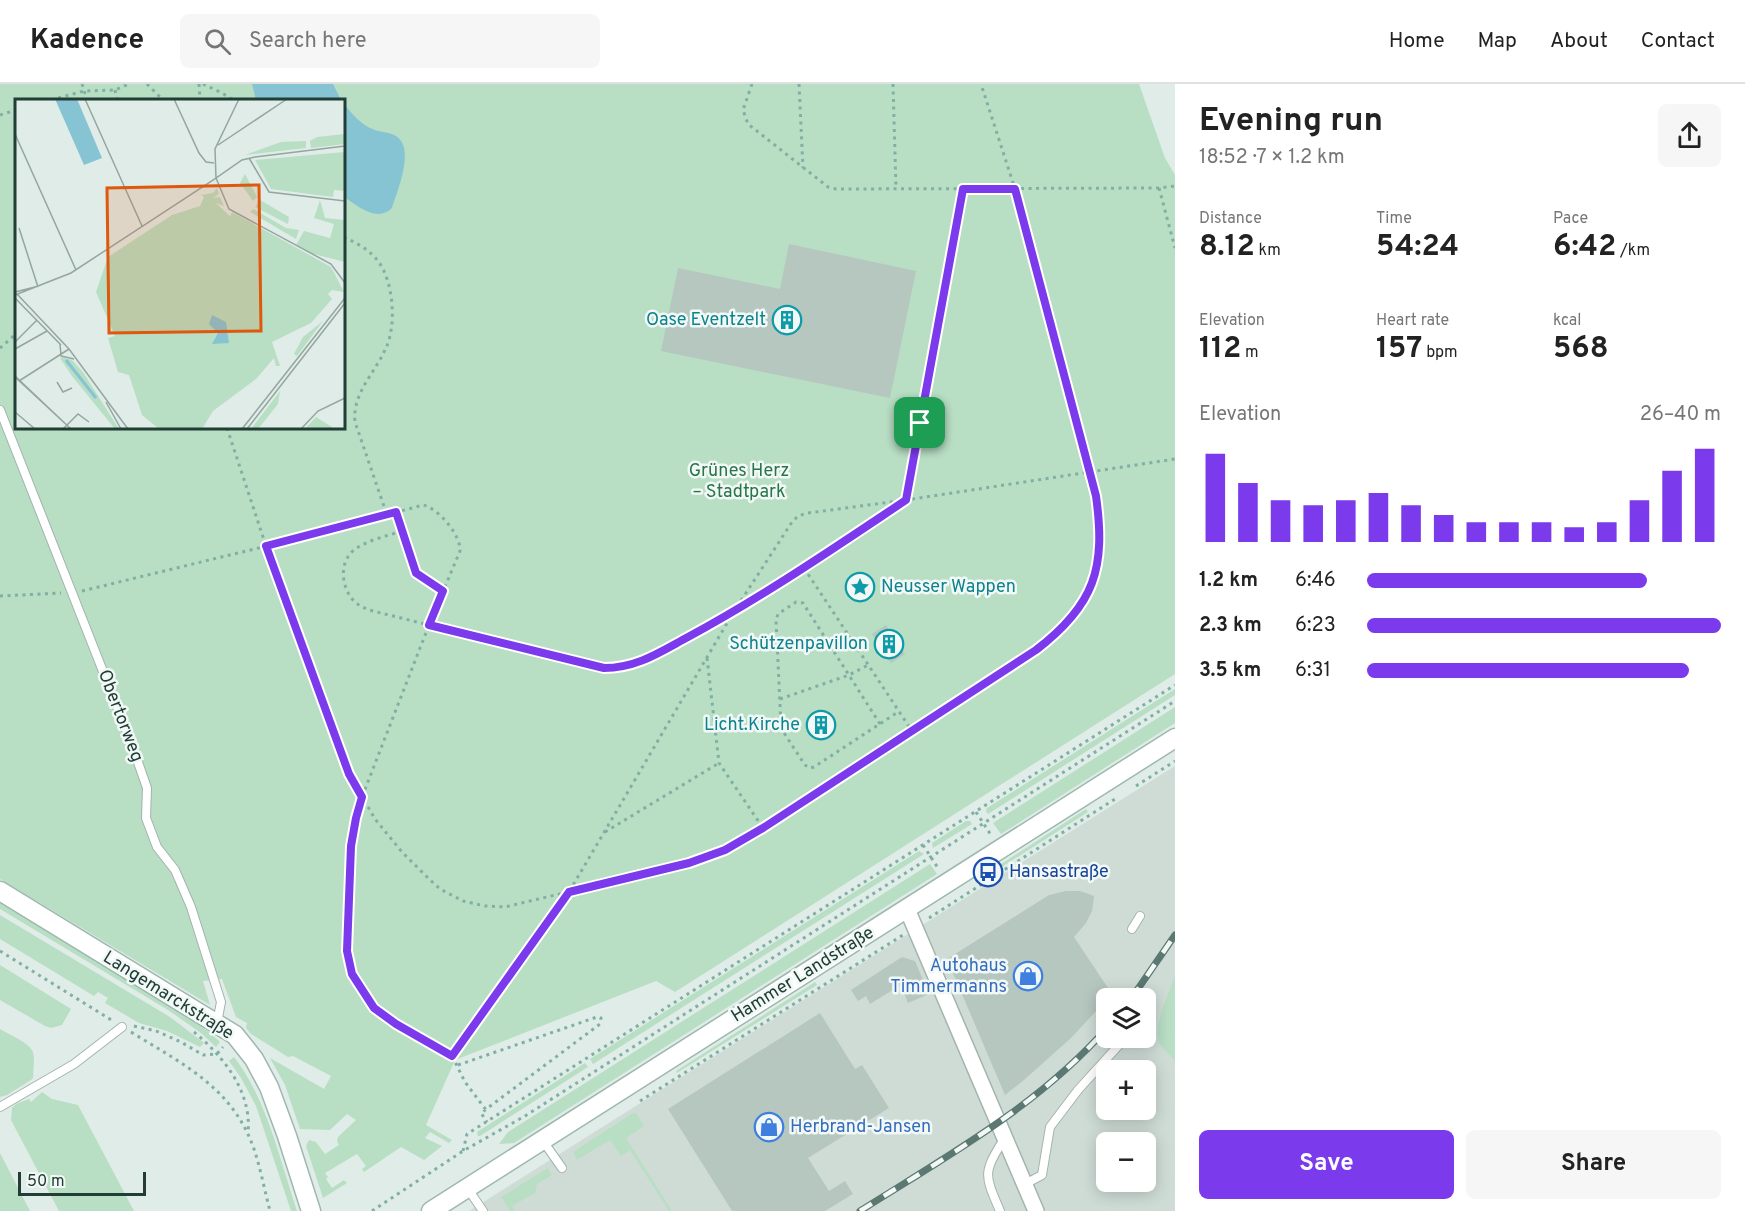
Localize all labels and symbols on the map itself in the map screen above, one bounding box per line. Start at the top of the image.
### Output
inset map [15,99,345,429]
building icon: Oase Eventzelt [771,304,803,336]
place label: Oase Eventzelt [646,309,766,332]
pin [894,397,945,448]
park label: Grünes Herz – Stadtpark [689,460,789,504]
place icon: Neusser Wappen [844,571,876,603]
place label: Neusser Wappen [881,576,1016,599]
building icon: Schützenpavillon [873,628,905,660]
place label: Schützenpavillon [729,633,868,656]
street label: Obertorweg [92,667,148,765]
building icon: Licht.Kirche [805,709,837,741]
place label: Licht.Kirche [704,714,800,737]
bus stop icon: Hansastraße [972,856,1004,888]
place label: Hansastraße [1009,861,1109,884]
street label: Hammer Landstraße [727,922,879,1028]
street label: Langemarckstraße [98,947,238,1045]
place label: Autohaus Timmermanns [890,955,1007,999]
shop icon: Autohaus Timmermanns [1012,960,1044,992]
shop icon: Herbrand-Jansen [753,1111,785,1143]
place label: Herbrand-Jansen [790,1116,931,1139]
scale bar [18,1169,146,1196]

